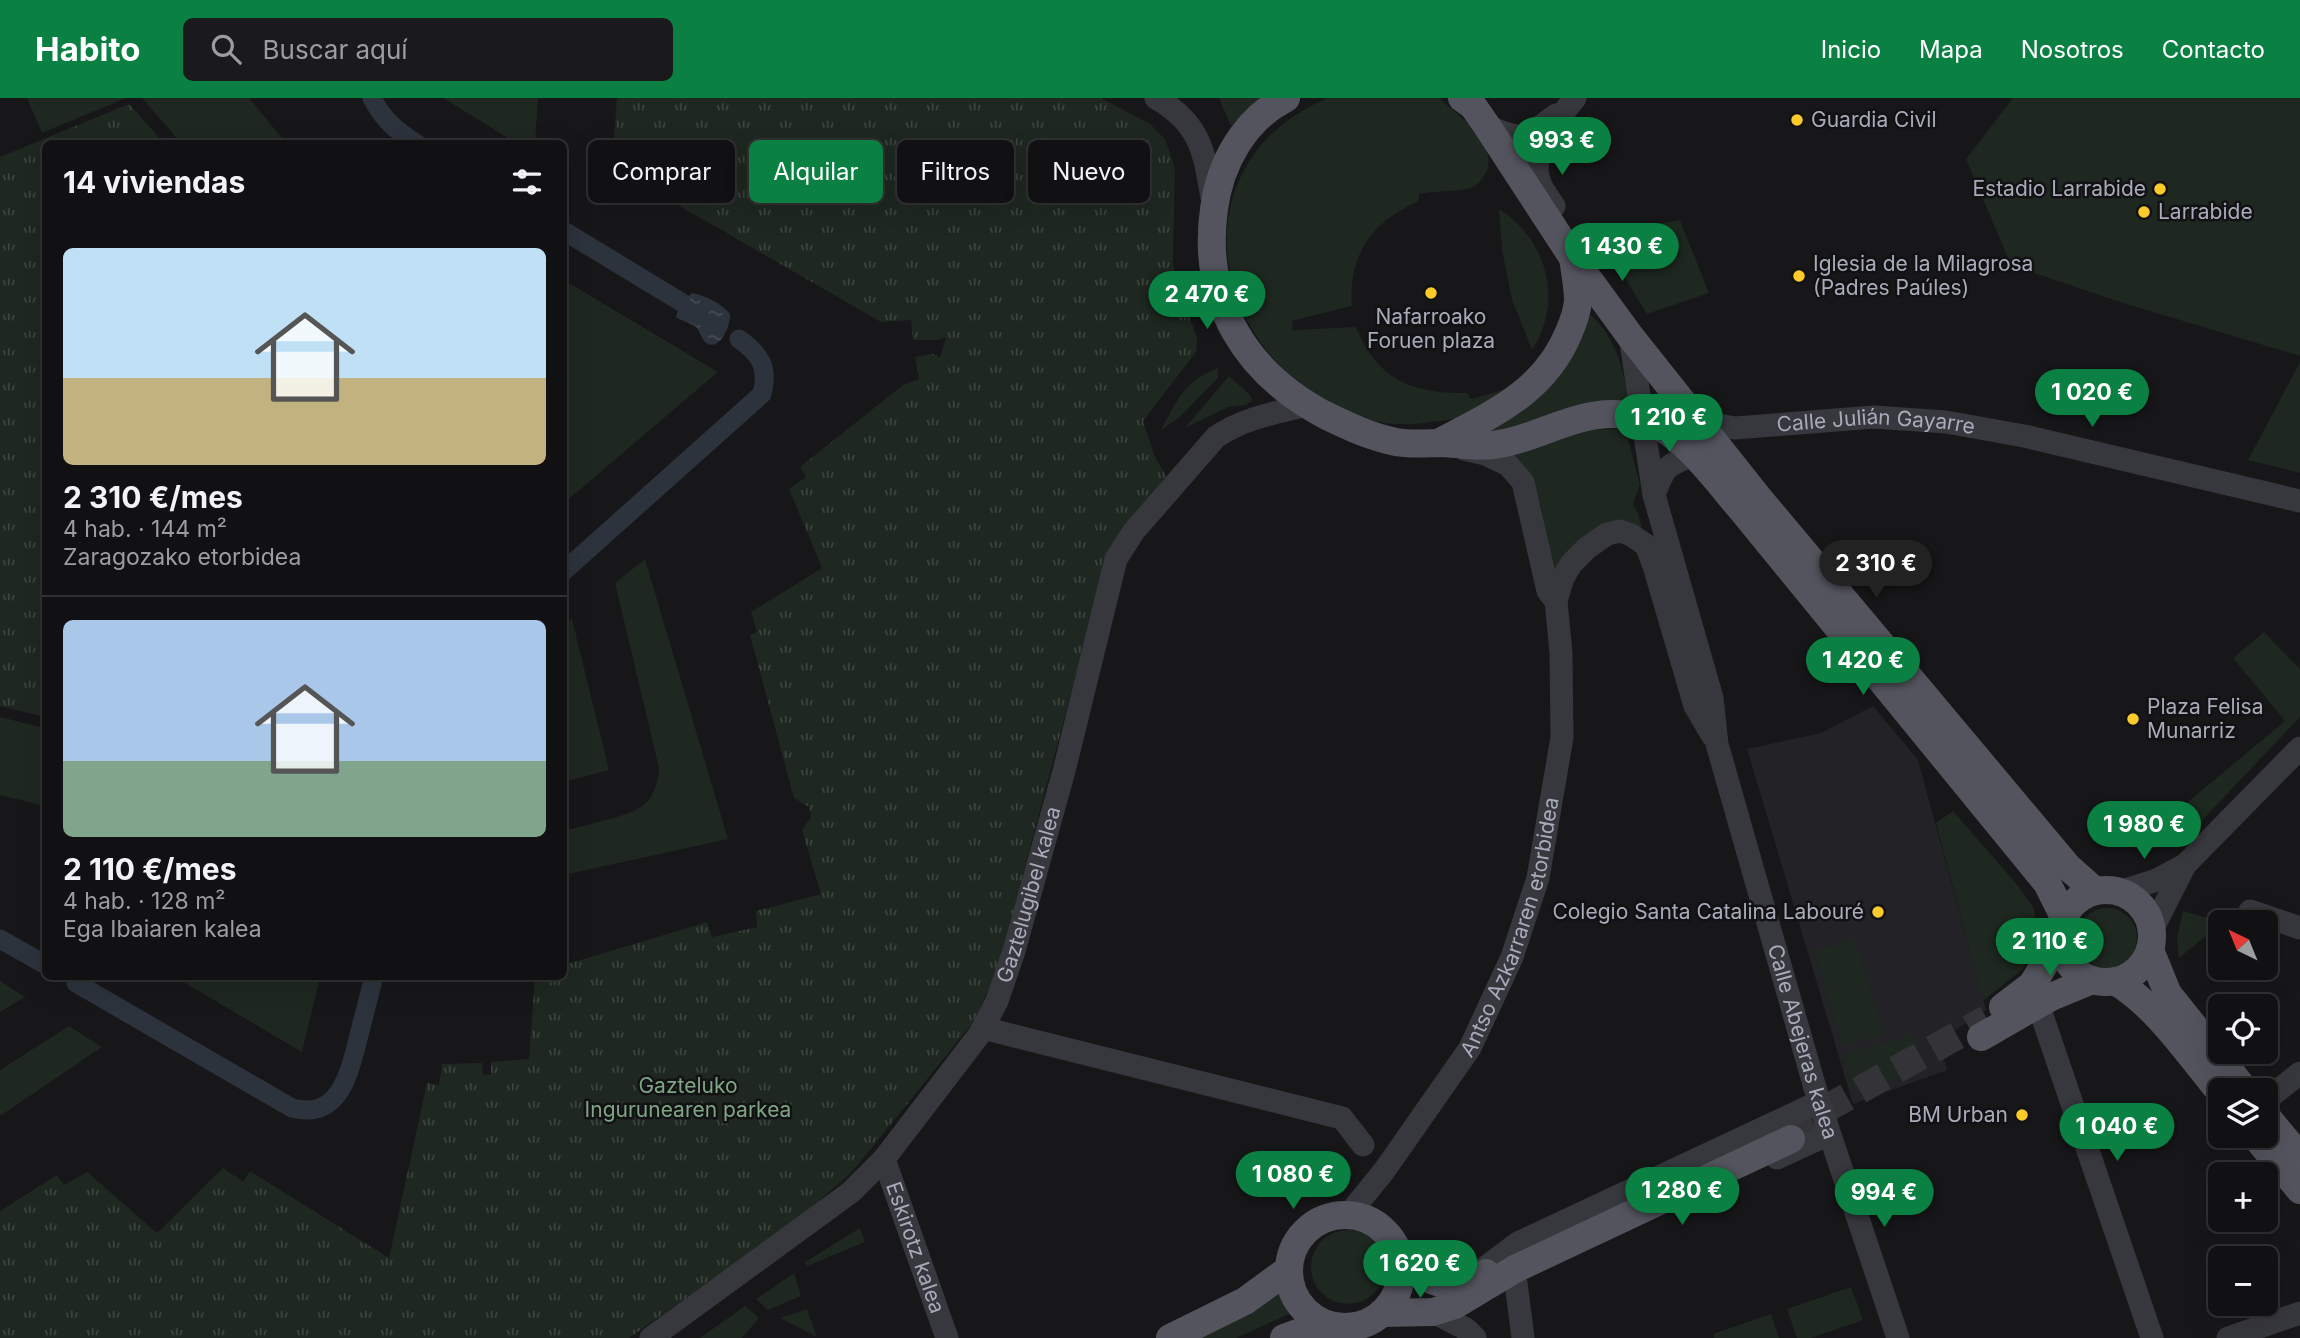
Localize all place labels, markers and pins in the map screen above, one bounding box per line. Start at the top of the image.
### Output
place label: Guardia Civil [1811,107,1936,132]
marker: Guardia Civil [1789,112,1805,128]
pin: 993 € [1513,118,1611,177]
place label: Estadio Larrabide [1972,176,2146,201]
marker: Estadio Larrabide [2152,181,2168,197]
place label: Larrabide [2158,199,2253,224]
marker: Larrabide [2136,204,2152,220]
pin: 1 430 € [1557,223,1687,283]
place label: Iglesia de la Milagrosa (Padres Paúles) [1813,251,2033,300]
marker: Iglesia de la Milagrosa (Padres Paúles) [1791,268,1807,284]
pin: 2 470 € [1142,272,1272,331]
marker: Nafarroako Foruen plaza [1423,285,1439,301]
place label: Nafarroako Foruen plaza [1367,304,1495,353]
pin: 1 020 € [2027,370,2157,429]
pin: 1 210 € [1604,394,1734,454]
pin: 2 310 € [1811,540,1941,600]
pin: 1 420 € [1798,638,1928,697]
place label: Plaza Felisa Munarriz [2147,694,2263,743]
marker: Plaza Felisa Munarriz [2125,711,2141,727]
pin: 1 980 € [2079,802,2209,861]
place label: Colegio Santa Catalina Labouré [1552,899,1864,924]
marker: Colegio Santa Catalina Labouré [1870,904,1886,920]
pin: 2 110 € [1985,918,2115,978]
place label: BM Urban [1908,1102,2008,1127]
pin: 1 040 € [2052,1104,2182,1163]
marker: BM Urban [2014,1107,2030,1123]
pin: 1 080 € [1228,1152,1358,1211]
pin: 1 280 € [1617,1168,1747,1227]
pin: 994 € [1835,1170,1933,1229]
pin: 1 620 € [1355,1240,1485,1300]

